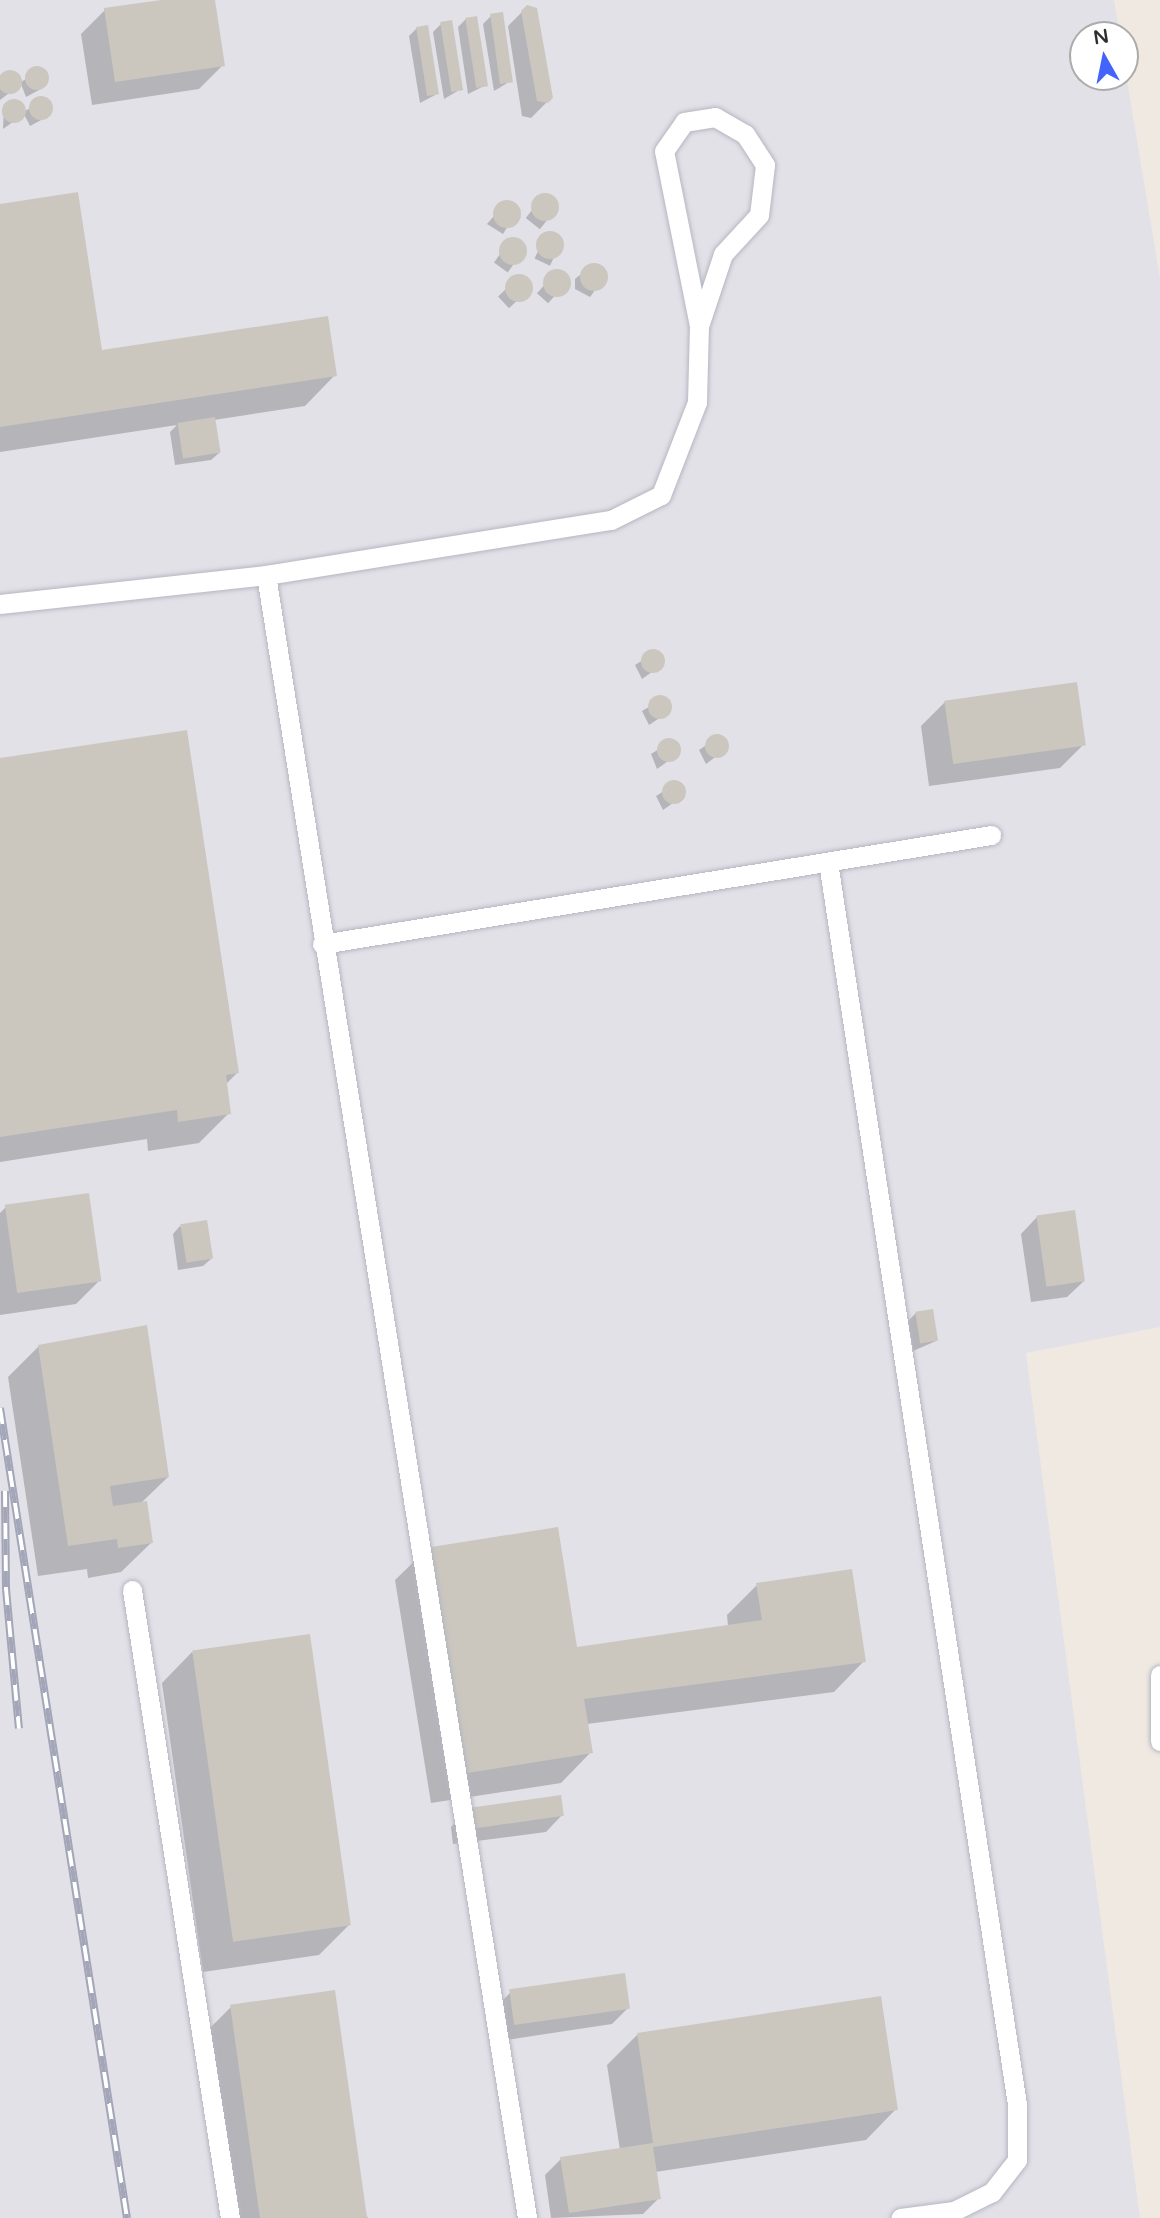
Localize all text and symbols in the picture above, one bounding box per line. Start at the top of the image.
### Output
north arrow [1069,21,1139,91]
text: N [1092,25,1110,49]

